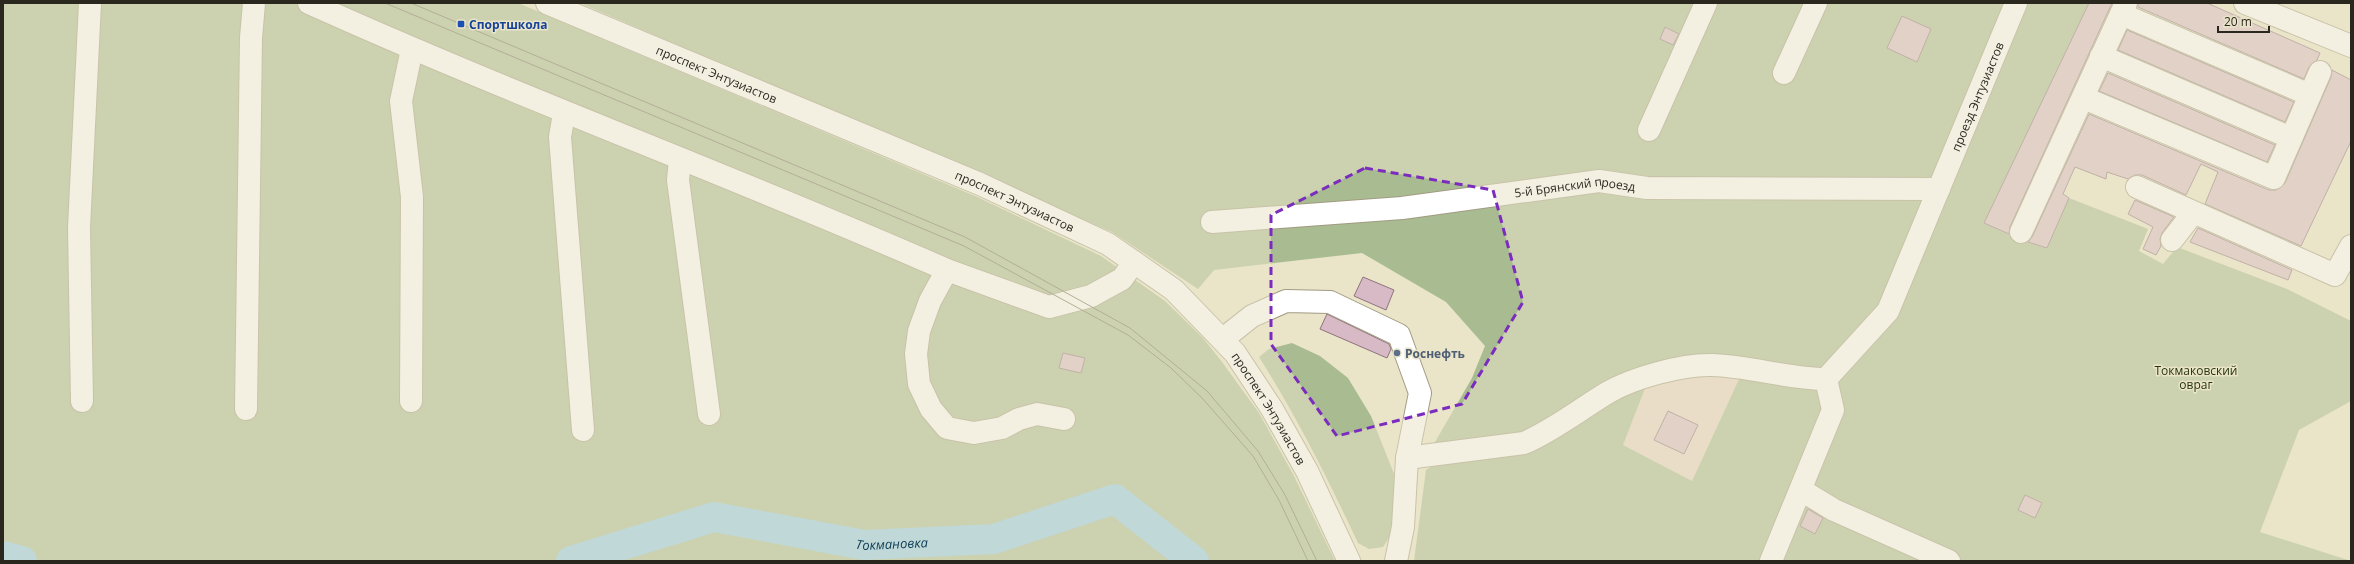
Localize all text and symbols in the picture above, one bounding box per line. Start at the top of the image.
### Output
scale bar [2218,8,2269,34]
text: 20 m [2224,13,2252,30]
place label: Спортшкола [469,16,548,33]
marker: Спортшкола [456,19,466,29]
street label: проезд Энтузиастов [1947,39,2008,154]
street label: проспект Энтузиастов [654,41,780,107]
street label: проспект Энтузиастов [953,166,1077,236]
street label: 5-й Брянский проезд [1513,172,1637,201]
place label: Роснефть [1405,345,1465,362]
marker: Роснефть [1392,348,1402,358]
street label: проспект Энтузиастов [1228,349,1310,468]
park label: Токмаковский овраг [2154,362,2238,393]
water label: Токмановка [854,533,929,554]

